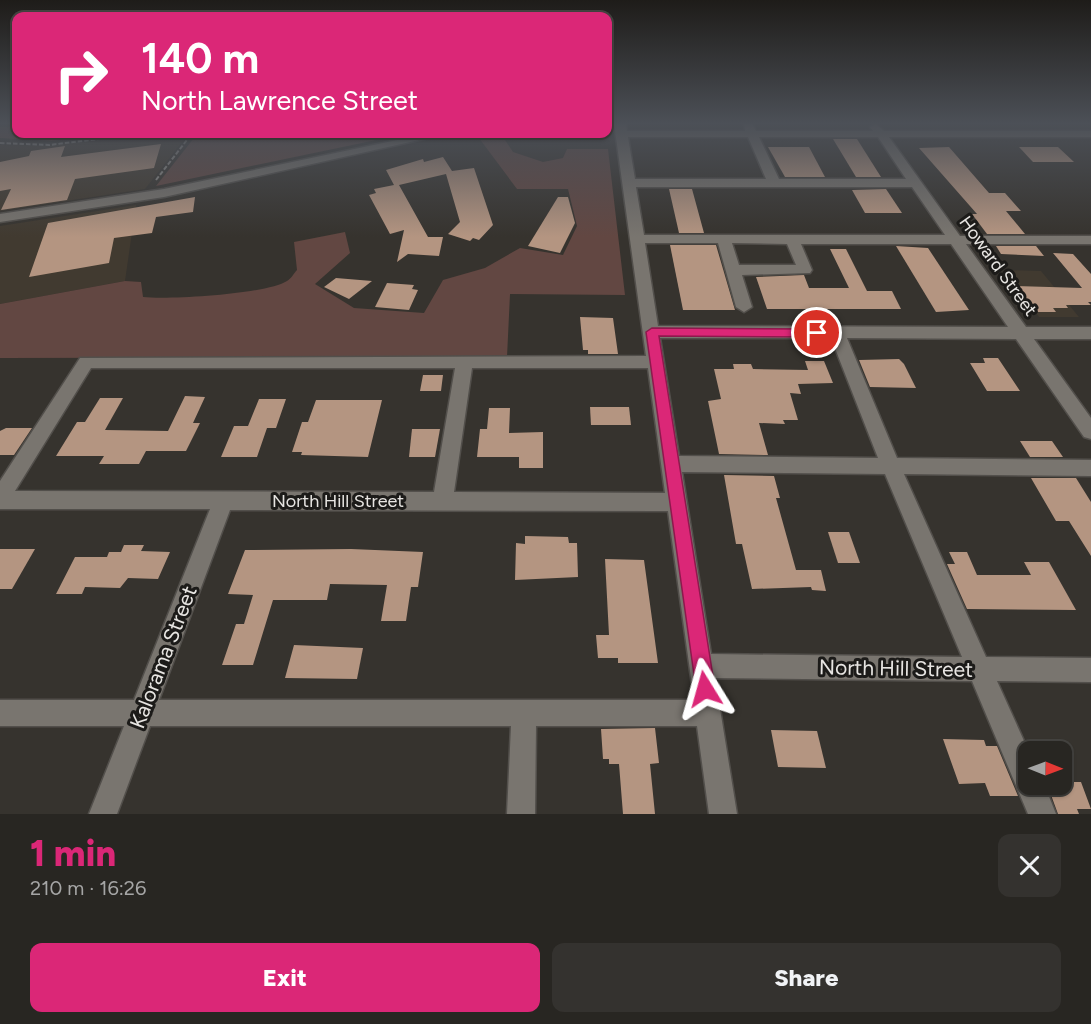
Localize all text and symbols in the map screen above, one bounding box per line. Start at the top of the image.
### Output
text: 140 m [141,33,259,84]
icon: right [42,36,120,114]
text: North Lawrence Street [141,84,418,117]
street label: Howard Street [954,212,1042,320]
pin [791,307,842,358]
icon: arrive [800,316,833,349]
street label: North Hill Street [272,490,404,512]
street label: Kalorama Street [124,582,202,732]
street label: North Hill Street [819,654,973,682]
position arrow [673,657,737,721]
north arrow [1018,741,1072,795]
map controls [1018,741,1072,795]
text: 1 min [30,832,116,875]
button: close [998,834,1061,897]
text: 210 m · 16:26 [30,876,146,900]
button: Exit [30,943,540,1012]
button: Share [552,943,1061,1012]

